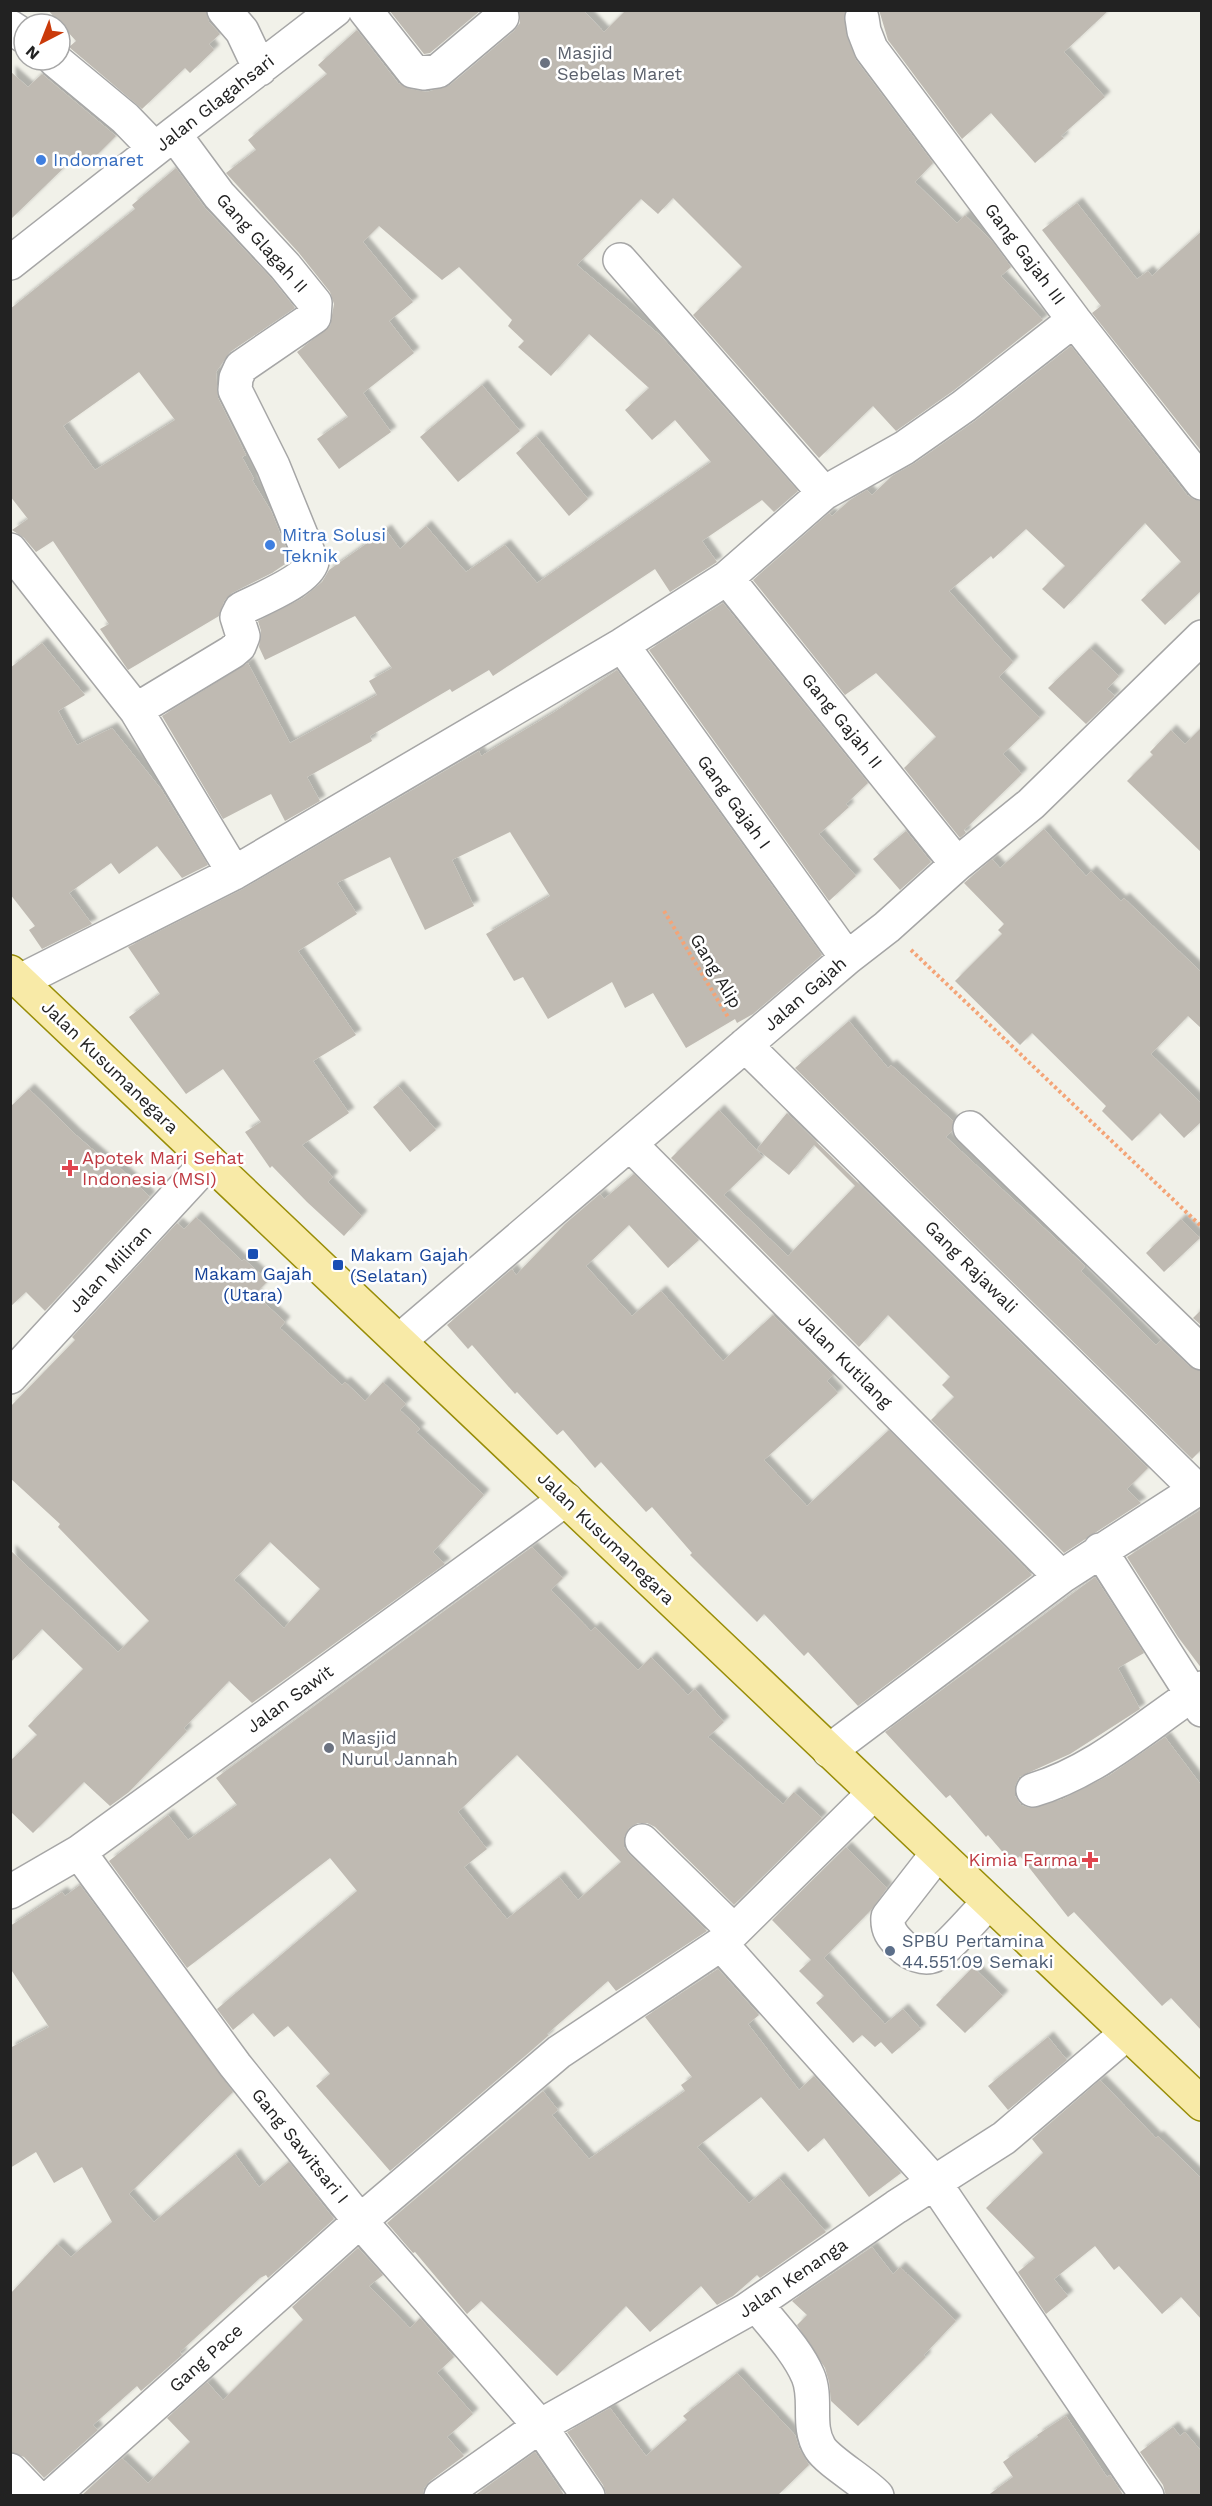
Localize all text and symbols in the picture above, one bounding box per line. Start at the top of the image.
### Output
north arrow [12,12,72,72]
text: N [22,42,43,64]
place label: Masjid Sebelas Maret [557,42,683,84]
street label: Jalan Glagahsari [151,50,278,155]
marker: Masjid Sebelas Maret [538,56,552,70]
place label: Indomaret [53,149,144,170]
marker: Indomaret [34,153,48,167]
street label: Gang Glagah II [212,189,313,297]
street label: Gang Gajah III [980,199,1070,309]
place label: Mitra Solusi Teknik [282,524,386,566]
marker: Mitra Solusi Teknik [263,538,277,552]
street label: Gang Gajah II [798,669,887,772]
street label: Gang Gajah I [693,751,775,853]
street label: Gang Alip [686,930,747,1012]
street label: Jalan Gajah [759,952,850,1035]
street label: Jalan Kusumanegara [38,996,183,1137]
place label: Apotek Mari Sehat Indonesia (MSI) [82,1147,244,1189]
marker: Apotek Mari Sehat Indonesia (MSI) [63,1161,77,1175]
street label: Gang Rajawali [921,1216,1022,1317]
street label: Jalan Miliran [64,1221,155,1317]
place label: Makam Gajah (Selatan) [350,1244,468,1286]
marker: Makam Gajah (Utara) [246,1247,260,1261]
marker: Makam Gajah (Selatan) [331,1258,345,1272]
place label: Makam Gajah (Utara) [194,1263,312,1305]
street label: Jalan Kutilang [794,1309,897,1412]
street label: Jalan Kusumanegara [534,1467,679,1608]
street label: Jalan Sawit [242,1660,337,1737]
place label: Masjid Nurul Jannah [341,1727,458,1769]
marker: Masjid Nurul Jannah [322,1741,336,1755]
place label: Kimia Farma [969,1849,1078,1870]
marker: Kimia Farma [1083,1853,1097,1867]
place label: SPBU Pertamina 44.551.09 Semaki [902,1930,1054,1972]
marker: SPBU Pertamina 44.551.09 Semaki [883,1944,897,1958]
street label: Gang Sawitsari I [248,2084,353,2208]
street label: Jalan Kenanga [734,2233,851,2322]
street label: Gang Pace [165,2319,247,2396]

